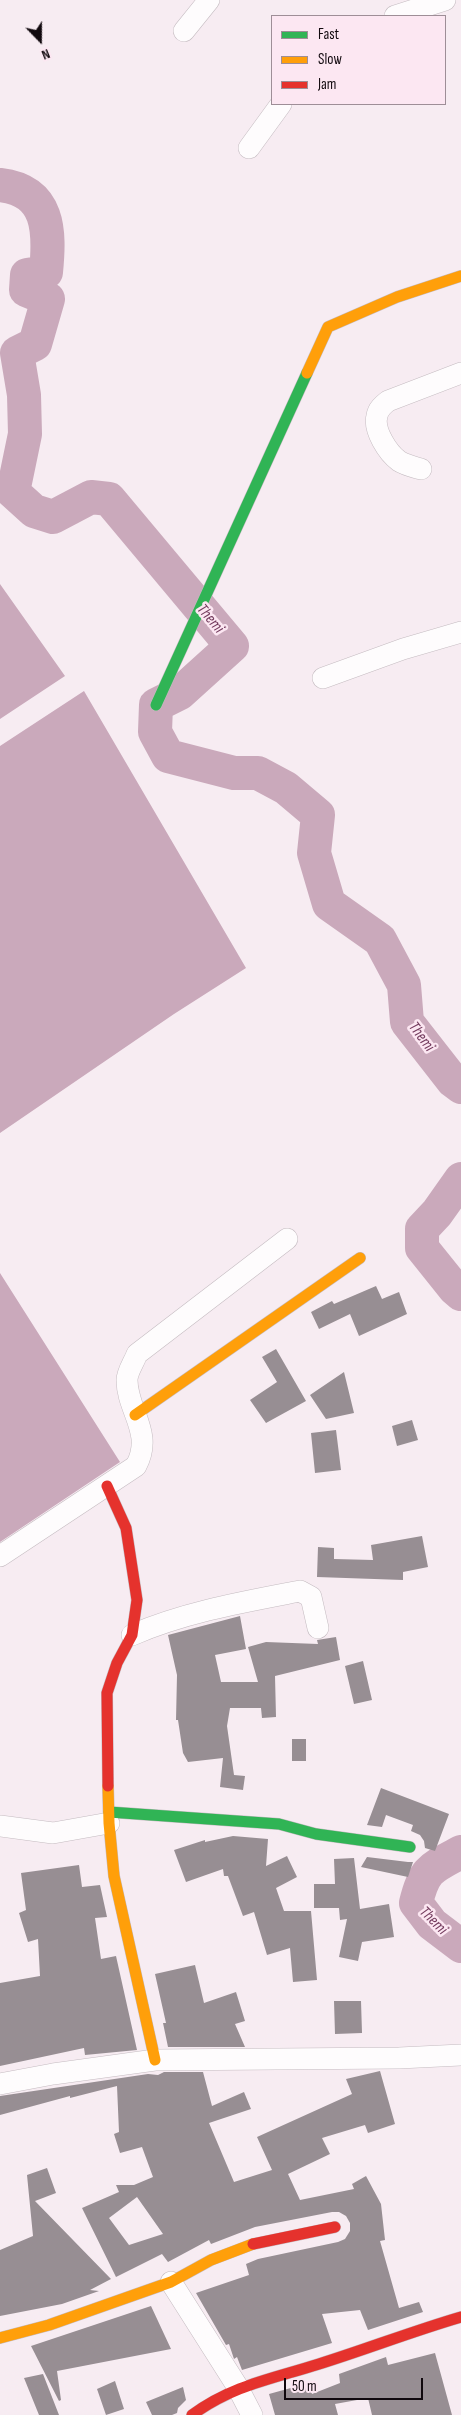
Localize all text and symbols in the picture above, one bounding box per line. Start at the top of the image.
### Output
north arrow [15,15,65,65]
legend [271,15,446,105]
text: Fast [318,25,339,44]
text: N [39,45,52,64]
text: Slow [318,50,342,69]
text: Jam [318,75,336,94]
water label: Themi [192,601,228,637]
water label: Themi [404,1018,438,1056]
water label: Themi [415,1903,451,1939]
scale bar [286,2368,425,2400]
text: 50 m [292,2377,317,2396]

